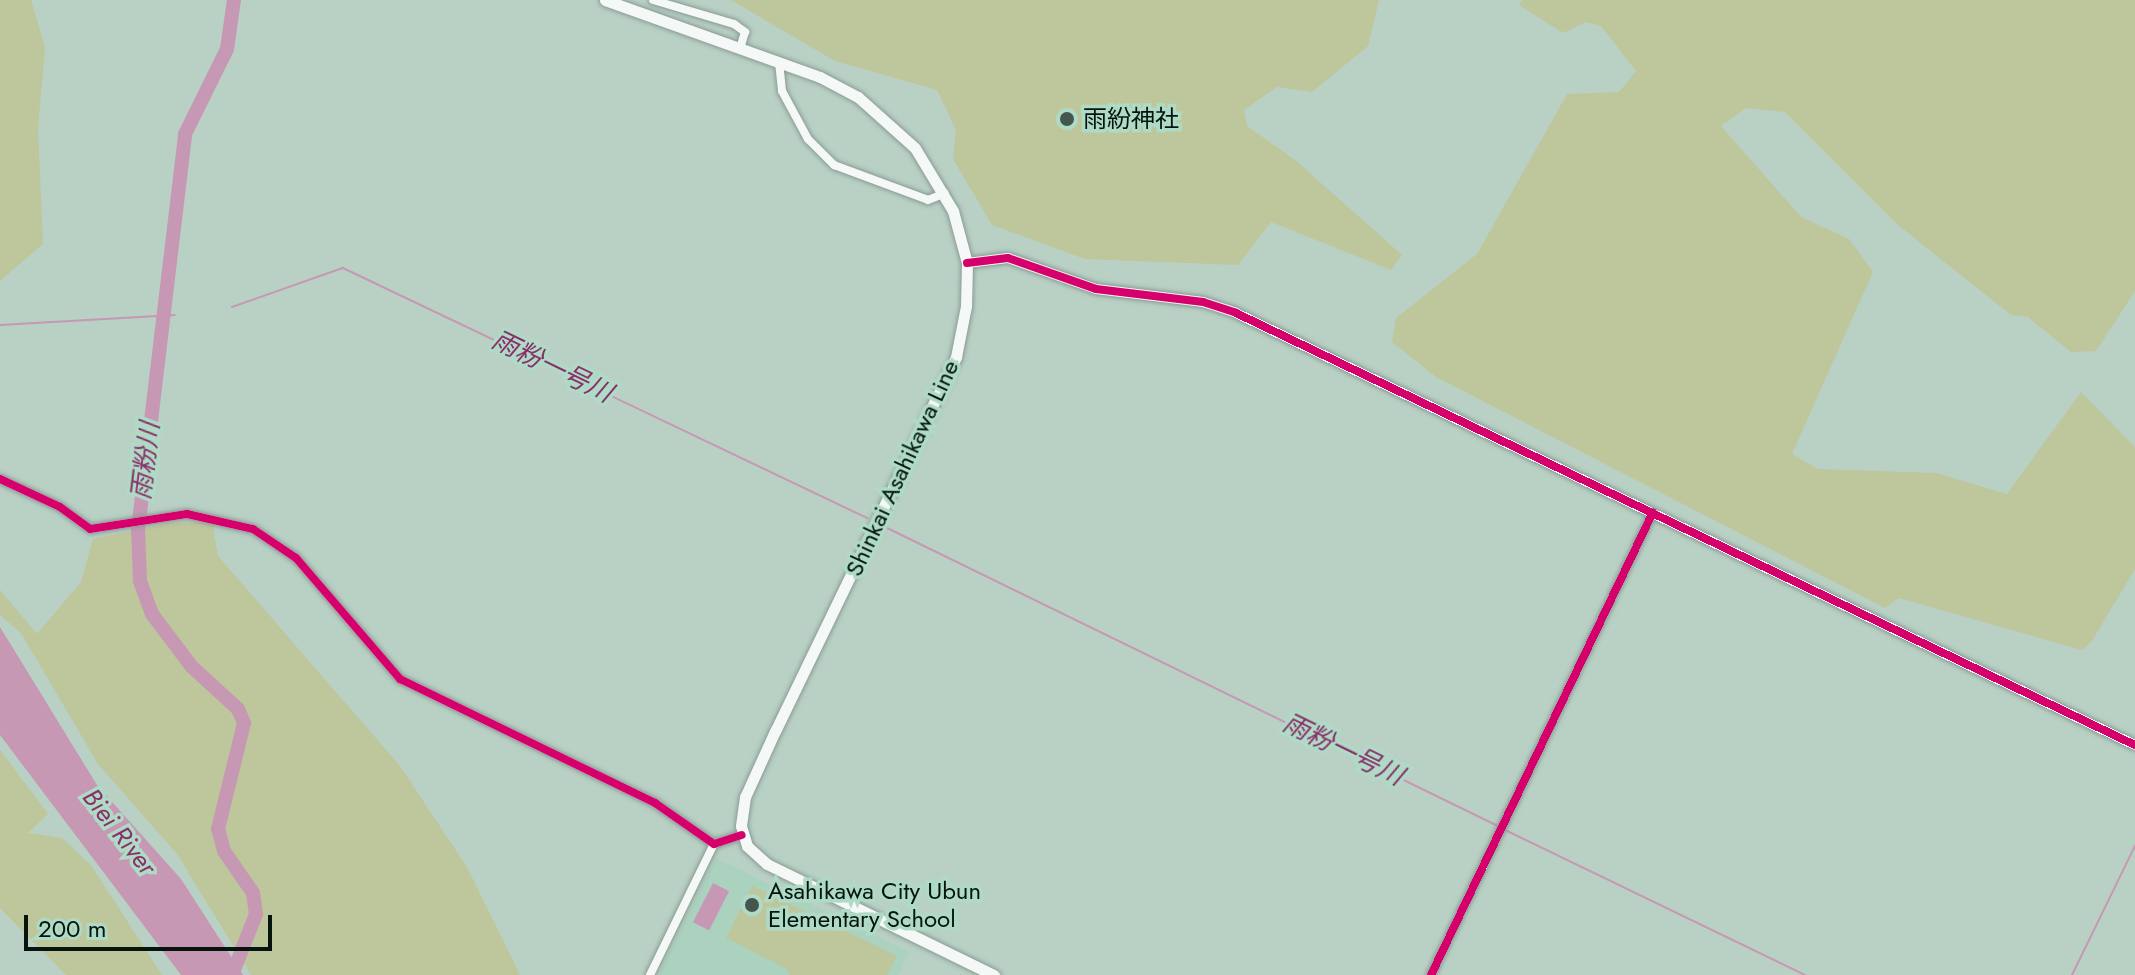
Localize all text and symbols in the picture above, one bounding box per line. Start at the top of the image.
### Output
place label: 雨紛神社 [1083,105,1179,133]
marker: 雨紛神社 [1058,110,1076,128]
water label: 雨粉一号川 [487,324,617,410]
street label: Shinkai Asahikawa Line [839,355,965,581]
water label: 雨粉川 [126,420,166,502]
water label: 雨粉一号川 [1278,707,1408,793]
water label: Biei River [76,783,162,881]
place label: Asahikawa City Ubun Elementary School [768,877,981,933]
marker: Asahikawa City Ubun Elementary School [743,896,761,914]
scale bar [28,899,276,949]
text: 200 m [38,911,106,946]

